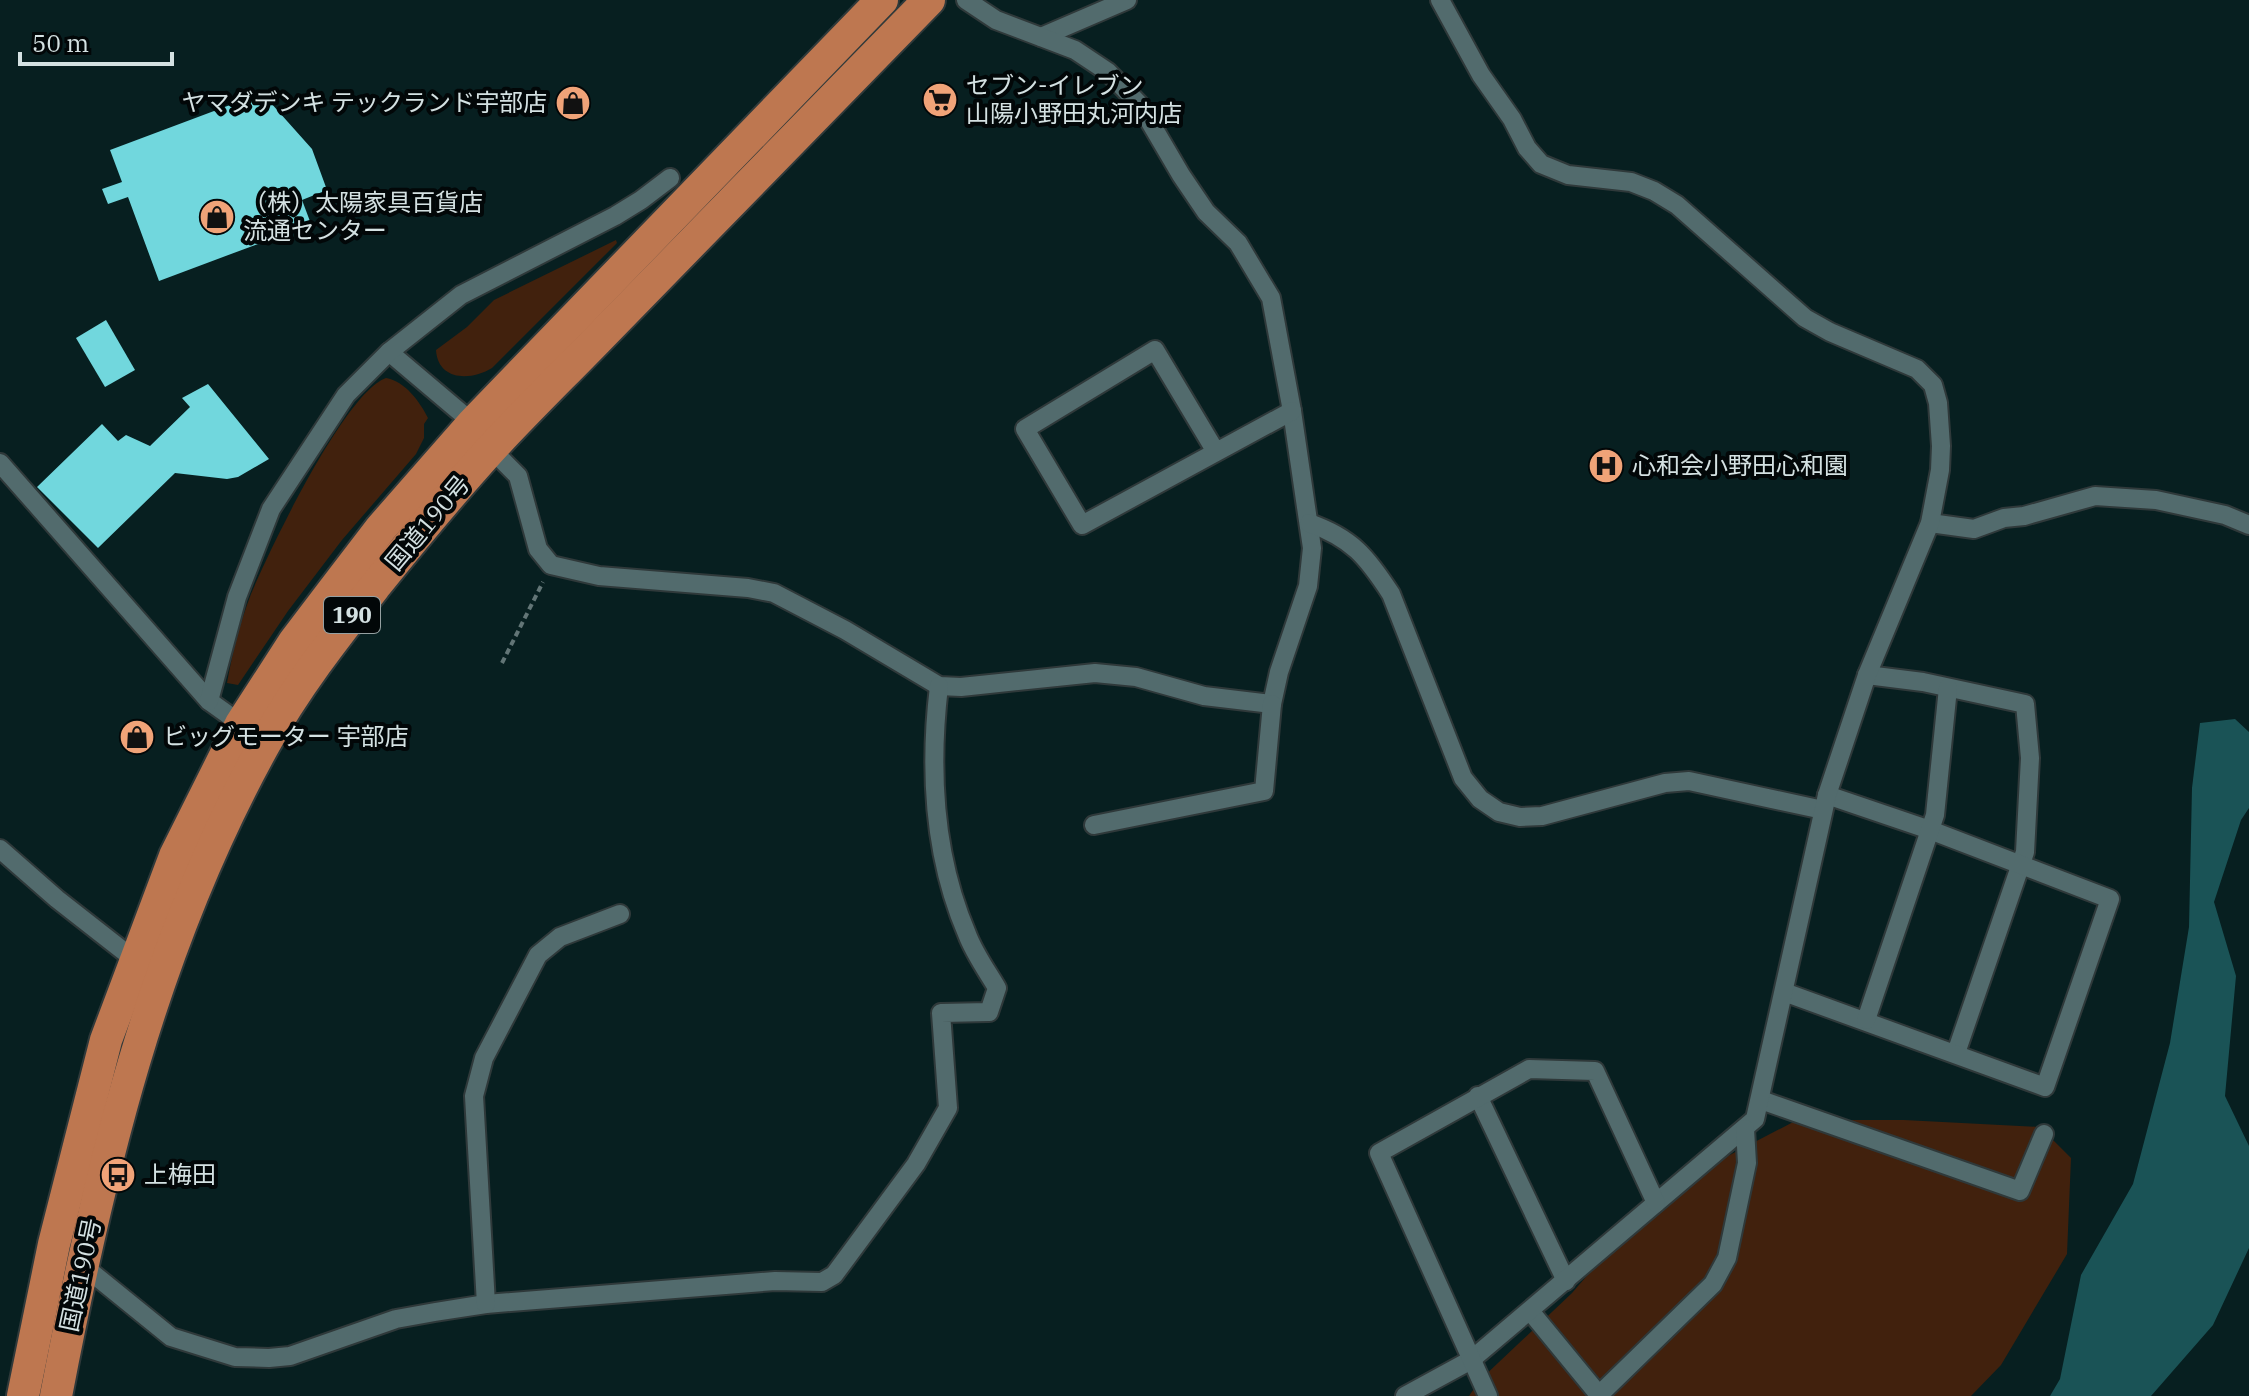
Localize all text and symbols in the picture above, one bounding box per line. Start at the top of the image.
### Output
scale bar [20,16,172,66]
text: 50 m [32,27,89,59]
place label: セブン-イレブン 山陽小野田丸河内店 [966,69,1182,129]
supermarket icon: セブン-イレブン 山陽小野田丸河内店 [921,81,959,119]
shop icon: ヤマダデンキ テックランド宇部店 [554,84,592,122]
place label: ヤマダデンキ テックランド宇部店 [181,86,547,118]
place label: （株）太陽家具百貨店 流通センター [243,186,483,246]
shop icon: （株）太陽家具百貨店 流通センター [198,198,236,236]
hospital icon: 心和会小野田心和園 [1587,447,1625,485]
place label: 心和会小野田心和園 [1632,449,1848,481]
street label: 国道190号 [378,468,477,577]
road number: 190 [324,597,380,633]
shop icon: ビッグモーター 宇部店 [118,718,156,756]
place label: ビッグモーター 宇部店 [163,720,409,752]
bus stop icon: 上梅田 [99,1156,137,1194]
place label: 上梅田 [144,1158,216,1190]
street label: 国道190号 [52,1215,108,1334]

